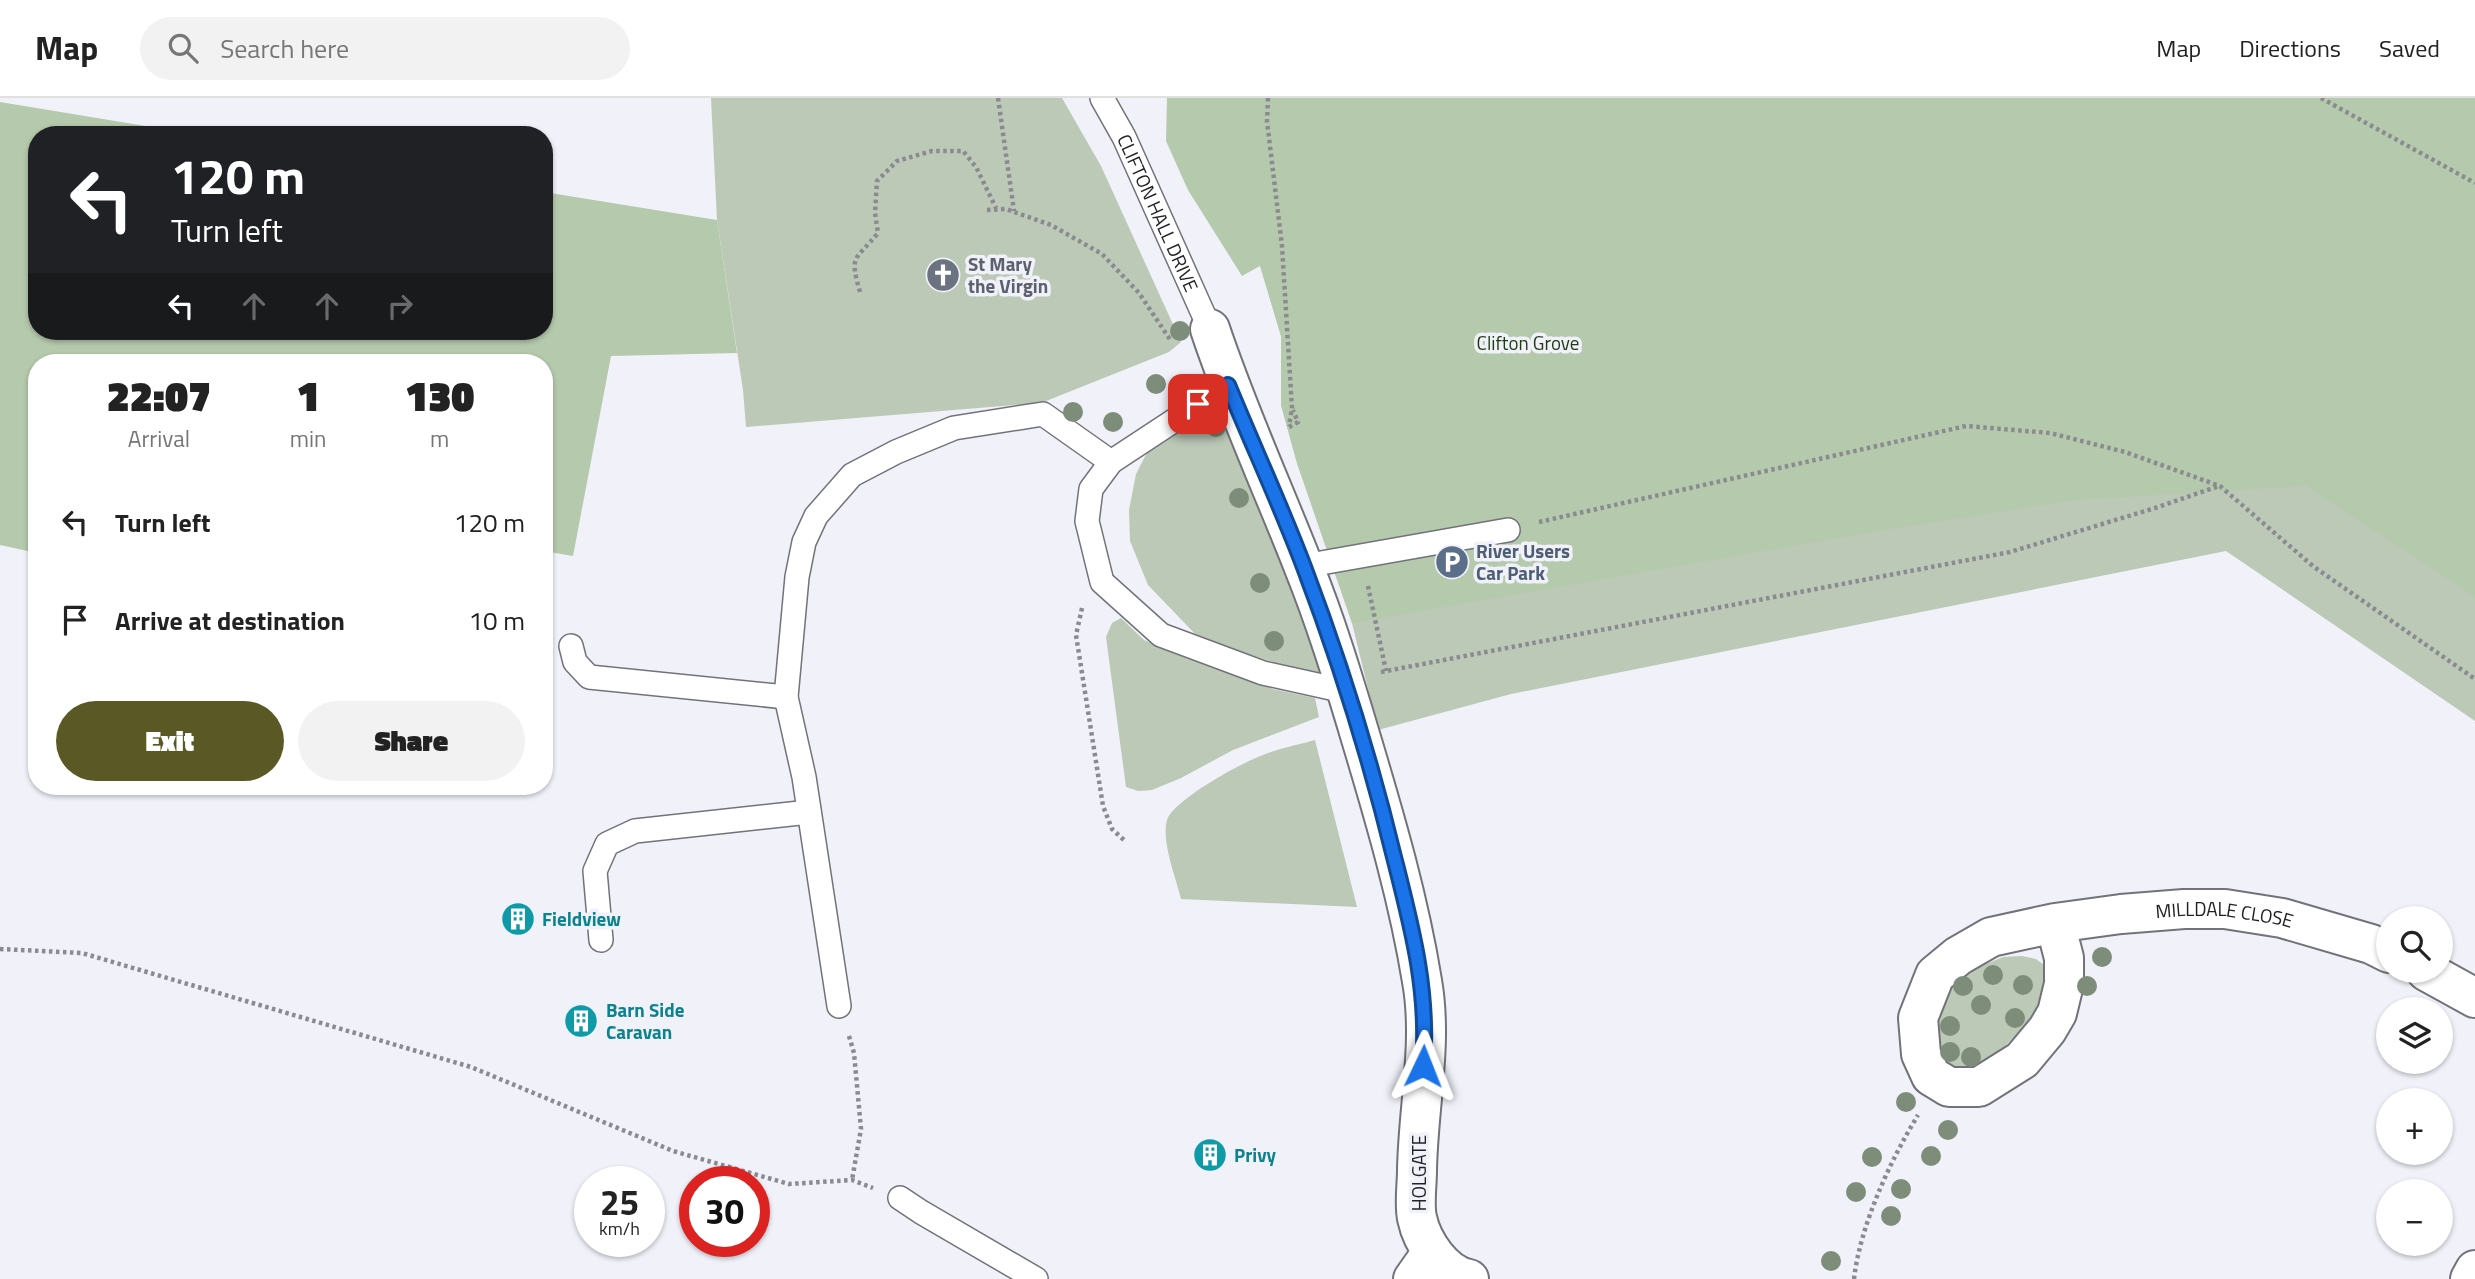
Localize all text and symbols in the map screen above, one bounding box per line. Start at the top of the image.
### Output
search box [140,17,630,80]
text: Map [35,23,98,73]
icon: search [164,29,202,67]
text: Search here [220,29,349,68]
text: Map [2156,30,2201,66]
text: Directions [2239,30,2341,66]
text: Saved [2379,30,2440,66]
street label: CLIFTON HALL DRIVE [1110,129,1206,296]
text: 120 m [171,138,305,213]
icon: left [56,154,147,245]
text: Turn left [171,206,283,254]
place label: St Mary the Virgin [968,249,1048,300]
church icon: St Mary the Virgin [924,256,962,294]
icon: left [162,287,200,325]
icon: ahead [235,287,273,325]
icon: ahead [308,287,346,325]
icon: right [381,287,419,325]
park label: Clifton Grove [1477,328,1579,357]
text: 22:07 [107,363,211,427]
text: 1 [297,363,320,427]
text: 130 [405,363,474,427]
pin [1168,374,1228,434]
icon: arrive [1179,385,1217,423]
text: Arrival [128,421,190,456]
text: min [290,421,326,456]
text: m [430,421,449,456]
icon: left [56,503,94,541]
text: Turn left [115,503,210,542]
text: 120 m [454,503,525,542]
place label: River Users Car Park [1476,536,1570,587]
parking icon: River Users Car Park [1433,543,1471,581]
icon: arrive [56,601,94,639]
text: Arrive at destination [115,601,345,640]
text: 10 m [468,601,525,640]
button: Exit [56,701,284,781]
button: Share [298,701,525,781]
street label: MILLDALE CLOSE [2154,894,2297,935]
building icon: Fieldview [499,900,537,938]
place label: Fieldview [542,904,621,933]
map controls [2376,906,2453,1256]
button: search [2376,906,2453,983]
place label: Barn Side Caravan [606,995,685,1046]
button: layers [2376,997,2453,1074]
building icon: Barn Side Caravan [562,1002,600,1040]
position arrow [1386,1029,1460,1103]
button: + [2376,1088,2453,1165]
street label: HOLGATE [1404,1135,1433,1211]
building icon: Privy [1191,1136,1229,1174]
place label: Privy [1234,1140,1277,1169]
speed limit sign: 30 [679,1166,770,1257]
text: 25 [600,1175,639,1229]
button: − [2376,1179,2453,1256]
text: km/h [599,1215,640,1242]

